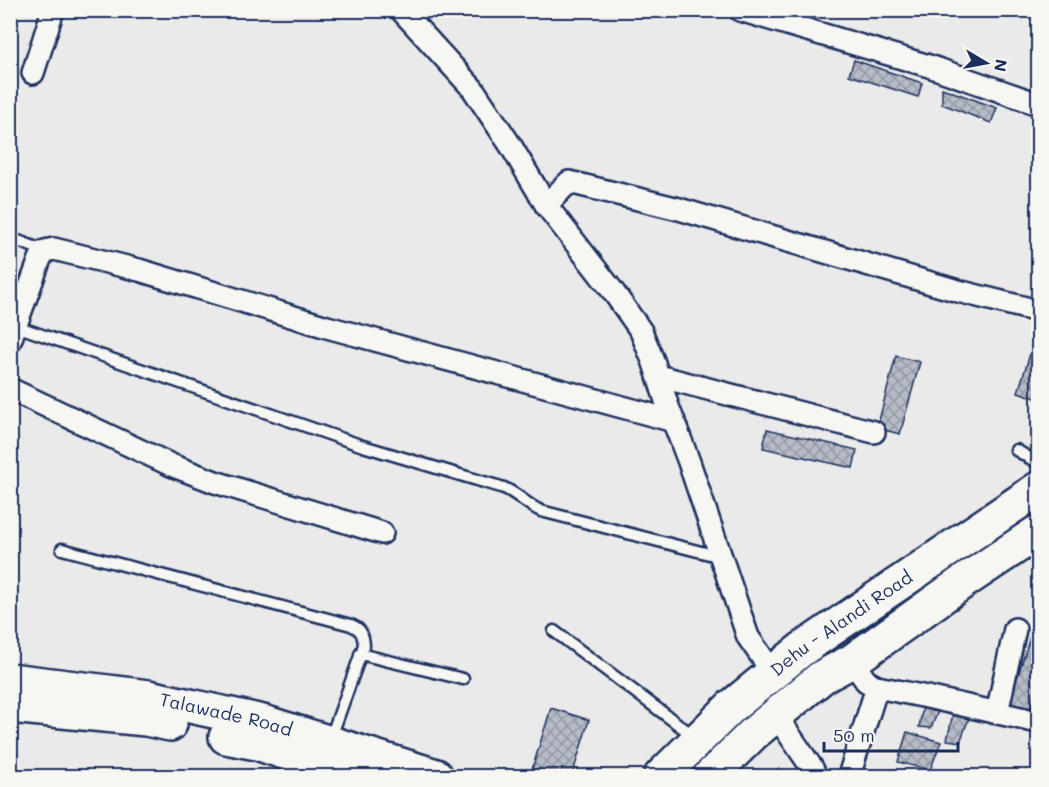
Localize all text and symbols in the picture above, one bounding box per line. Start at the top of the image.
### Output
north arrow [956,33,1016,93]
text: N [990,58,1013,74]
street label: Dehu - Alandi Road [765,565,917,681]
street label: Talawade Road [158,687,295,741]
scale bar [824,715,958,753]
text: 50 m [833,723,875,747]

